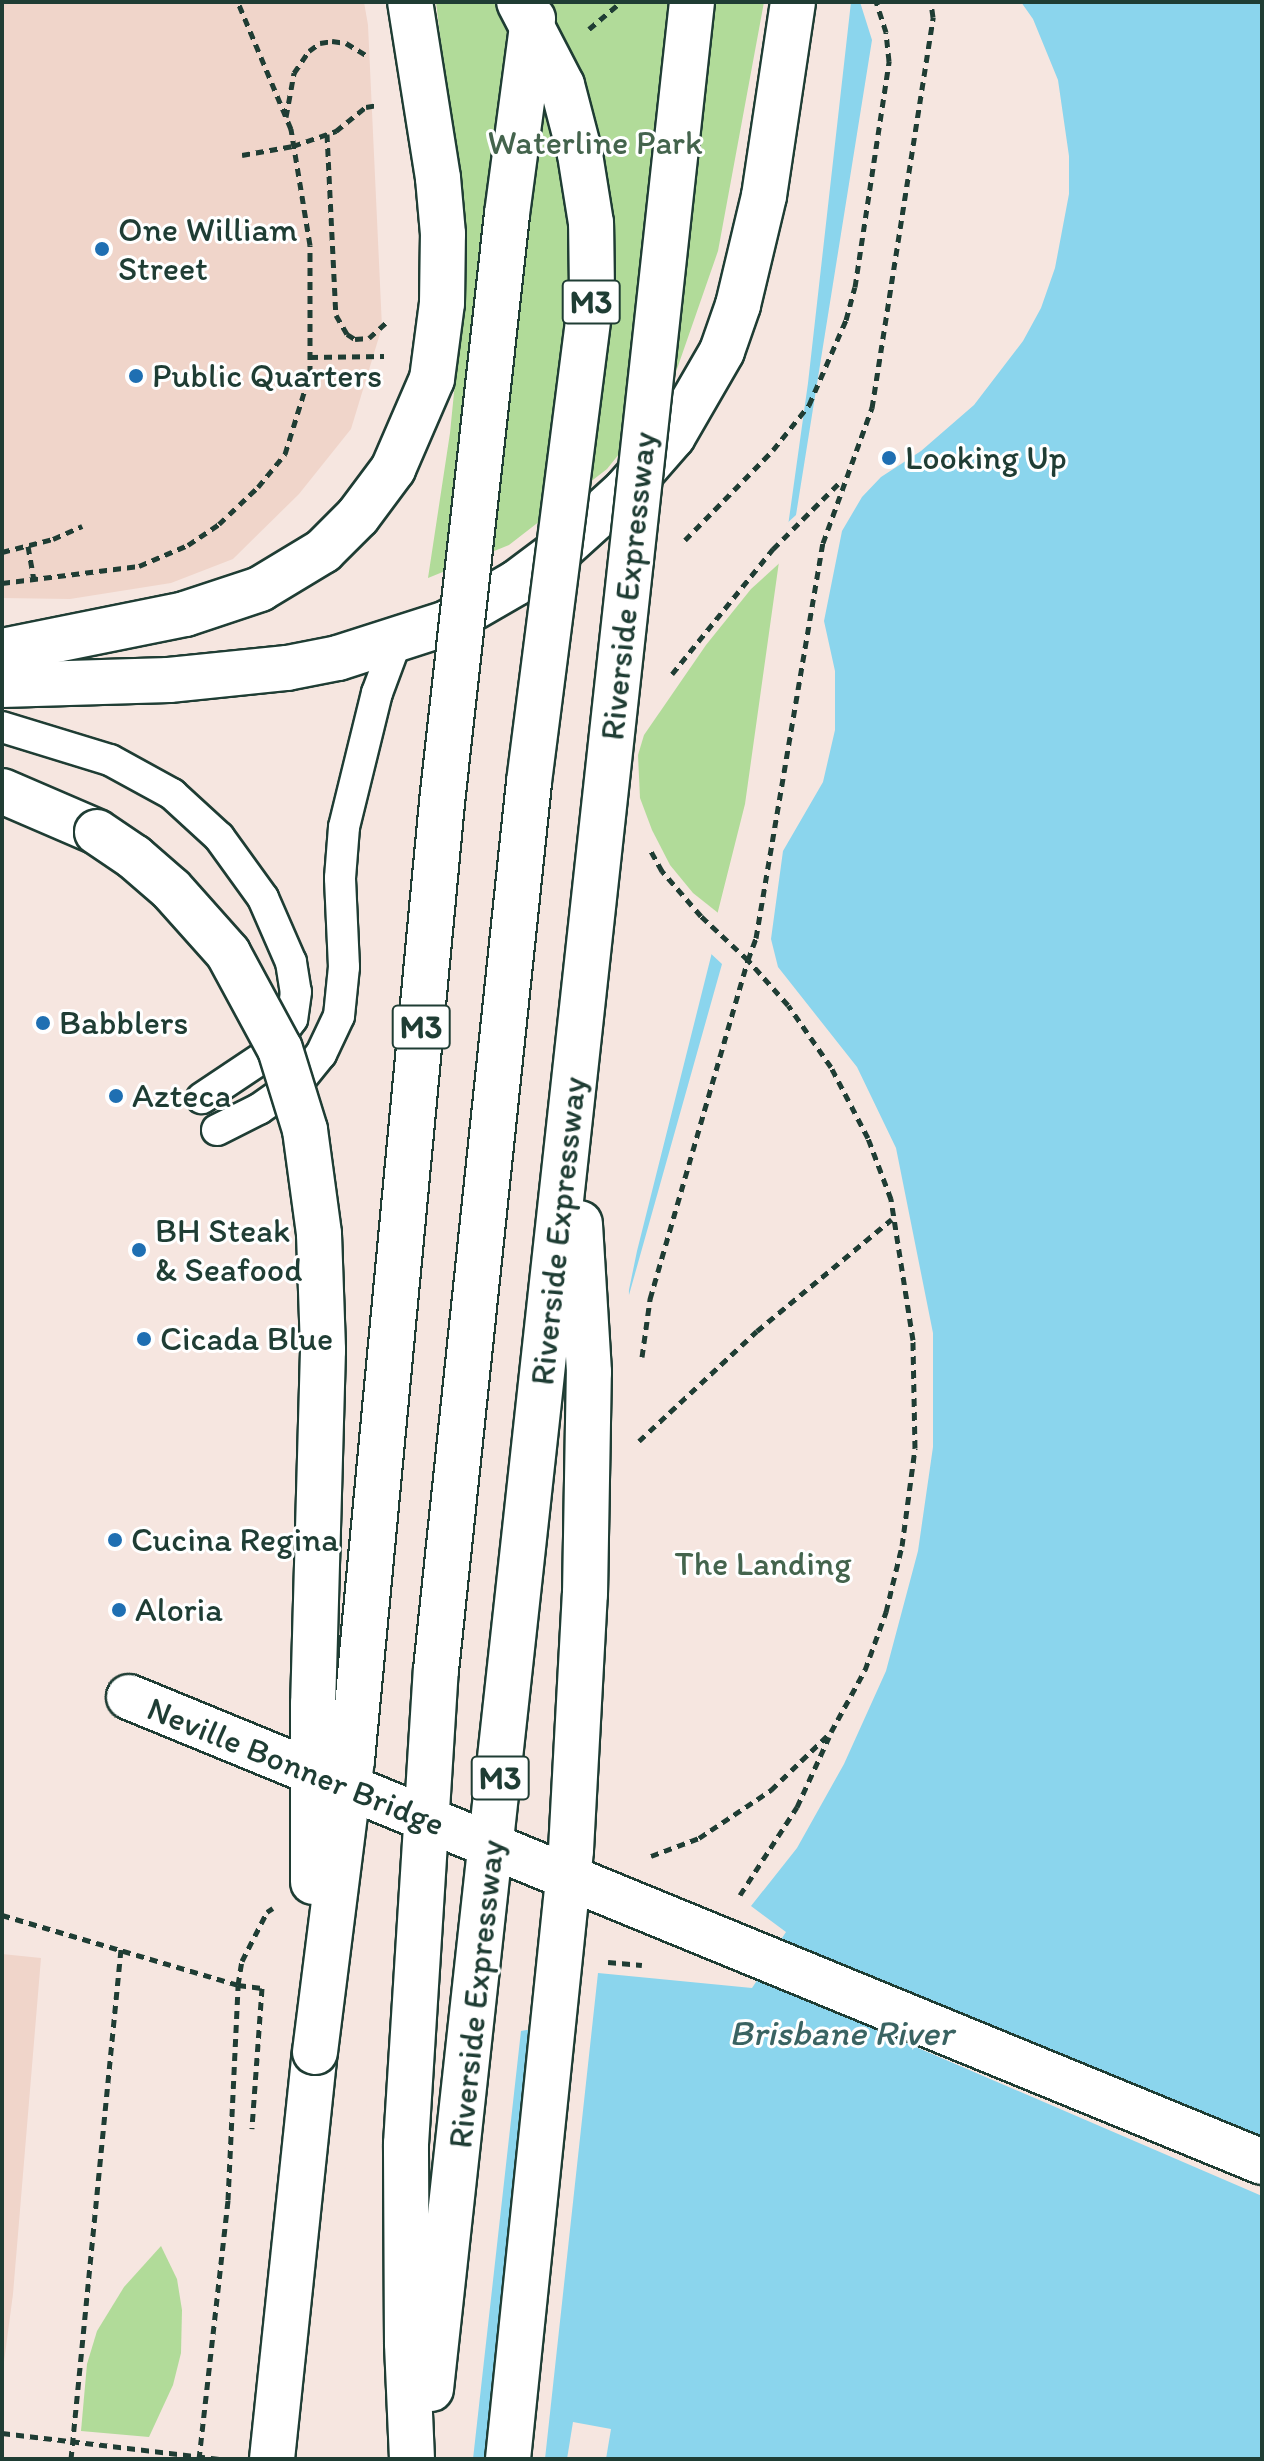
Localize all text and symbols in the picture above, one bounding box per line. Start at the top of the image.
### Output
park label: Waterline Park [487,123,703,163]
place label: One William Street [118,209,298,288]
marker: One William Street [93,240,111,258]
road number: M3 [561,274,621,330]
place label: Public Quarters [152,356,381,396]
marker: Public Quarters [127,367,145,385]
street label: Riverside Expressway [592,431,664,741]
place label: Looking Up [905,438,1067,478]
marker: Looking Up [880,449,898,467]
road number: M3 [391,999,451,1055]
place label: Babblers [59,1003,188,1043]
marker: Babblers [34,1014,52,1032]
place label: Azteca [132,1076,231,1116]
street label: Riverside Expressway [522,1076,594,1386]
marker: Azteca [107,1087,125,1105]
place label: BH Steak & Seafood [155,1210,302,1290]
marker: BH Steak & Seafood [130,1241,148,1259]
place label: Cicada Blue [160,1319,333,1359]
marker: Cicada Blue [135,1330,153,1348]
place label: Cucina Regina [131,1520,338,1560]
marker: Cucina Regina [106,1531,124,1549]
park label: The Landing [674,1544,852,1584]
place label: Aloria [135,1590,223,1630]
marker: Aloria [110,1601,128,1619]
street label: Neville Bonner Bridge [141,1688,451,1844]
road number: M3 [470,1750,530,1806]
street label: Riverside Expressway [440,1839,512,2149]
water label: Brisbane River [729,2011,953,2055]

